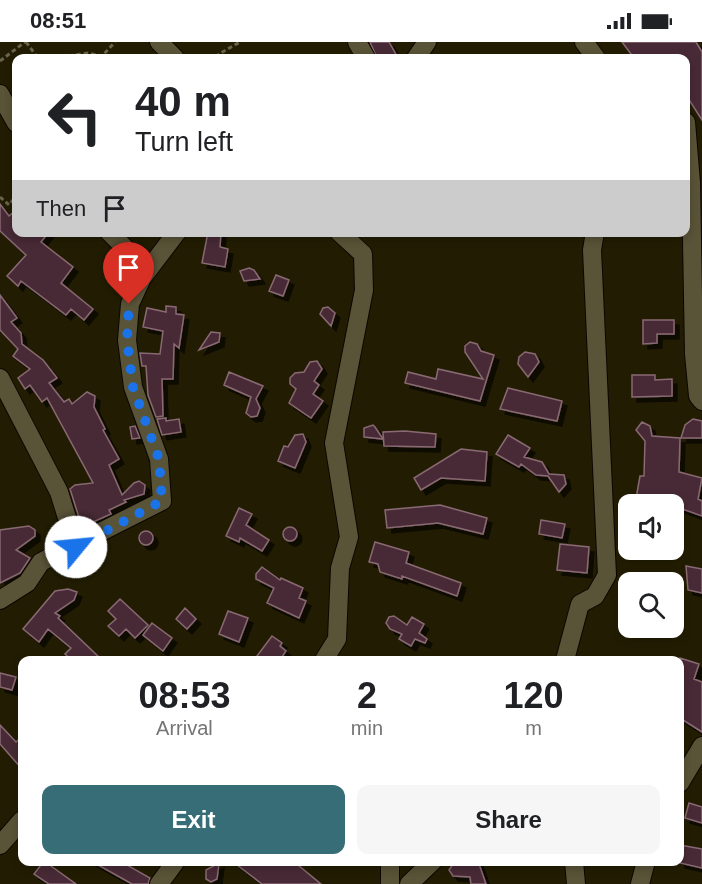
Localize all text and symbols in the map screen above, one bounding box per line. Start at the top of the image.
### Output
text: 08:51 [30,8,86,33]
icon: left [36,78,114,156]
text: 40 m [135,78,231,125]
text: Turn left [135,127,233,157]
icon: arrive [98,192,131,225]
text: Then [36,196,86,221]
pin [103,242,154,304]
icon: arrive [112,251,145,284]
map controls [618,494,684,638]
button: sound [618,494,684,560]
position arrow [44,515,108,579]
button: search [618,572,684,638]
text: 08:53 [138,675,230,716]
text: 2 [357,675,377,716]
text: 120 [503,675,564,716]
text: Arrival [156,717,213,739]
text: min [351,717,383,739]
text: m [525,717,542,739]
button: Exit [42,785,345,854]
button: Share [357,785,660,854]

